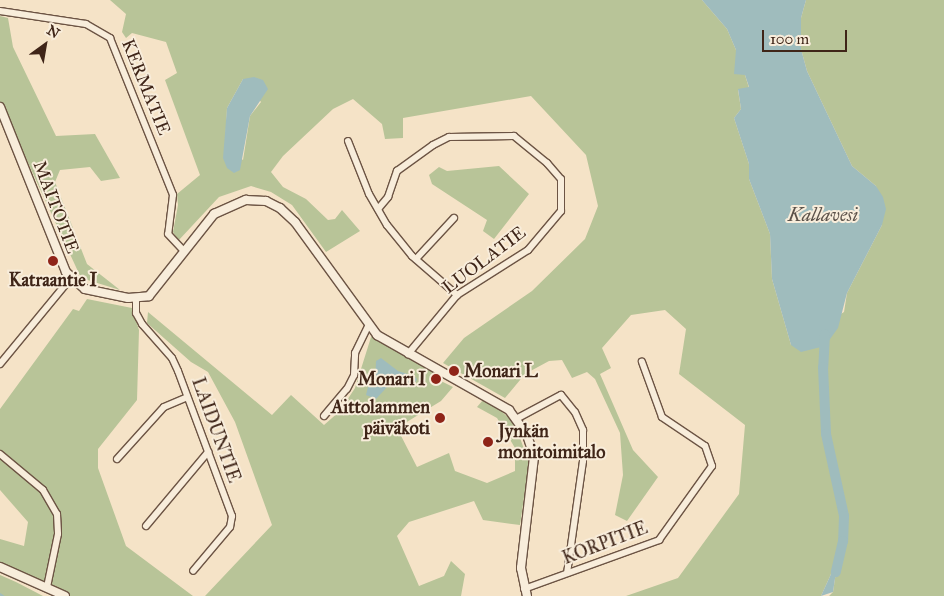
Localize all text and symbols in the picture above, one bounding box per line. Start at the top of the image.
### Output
north arrow [20,20,70,70]
scale bar [764,20,849,52]
text: N [44,22,63,42]
text: 100 m [770,30,809,48]
street label: KERMATIE [117,36,175,138]
street label: MAITOTIE [28,158,84,256]
water label: Kallavesi [788,204,858,226]
street label: LUOLATIE [438,222,530,298]
marker: Katraantie I [47,255,59,267]
place label: Katraantie I [9,269,97,291]
place label: Monari L [464,360,538,382]
marker: Monari L [448,365,460,377]
place label: Monari I [358,368,426,390]
marker: Monari I [430,373,442,385]
street label: LAIDUNTIE [187,375,245,485]
place label: Aittolammen päiväkoti [331,397,430,439]
marker: Aittolammen päiväkoti [434,412,446,424]
place label: Jynkän monitoimitalo [498,421,605,464]
marker: Jynkän monitoimitalo [482,436,494,448]
street label: KORPITIE [559,517,651,569]

